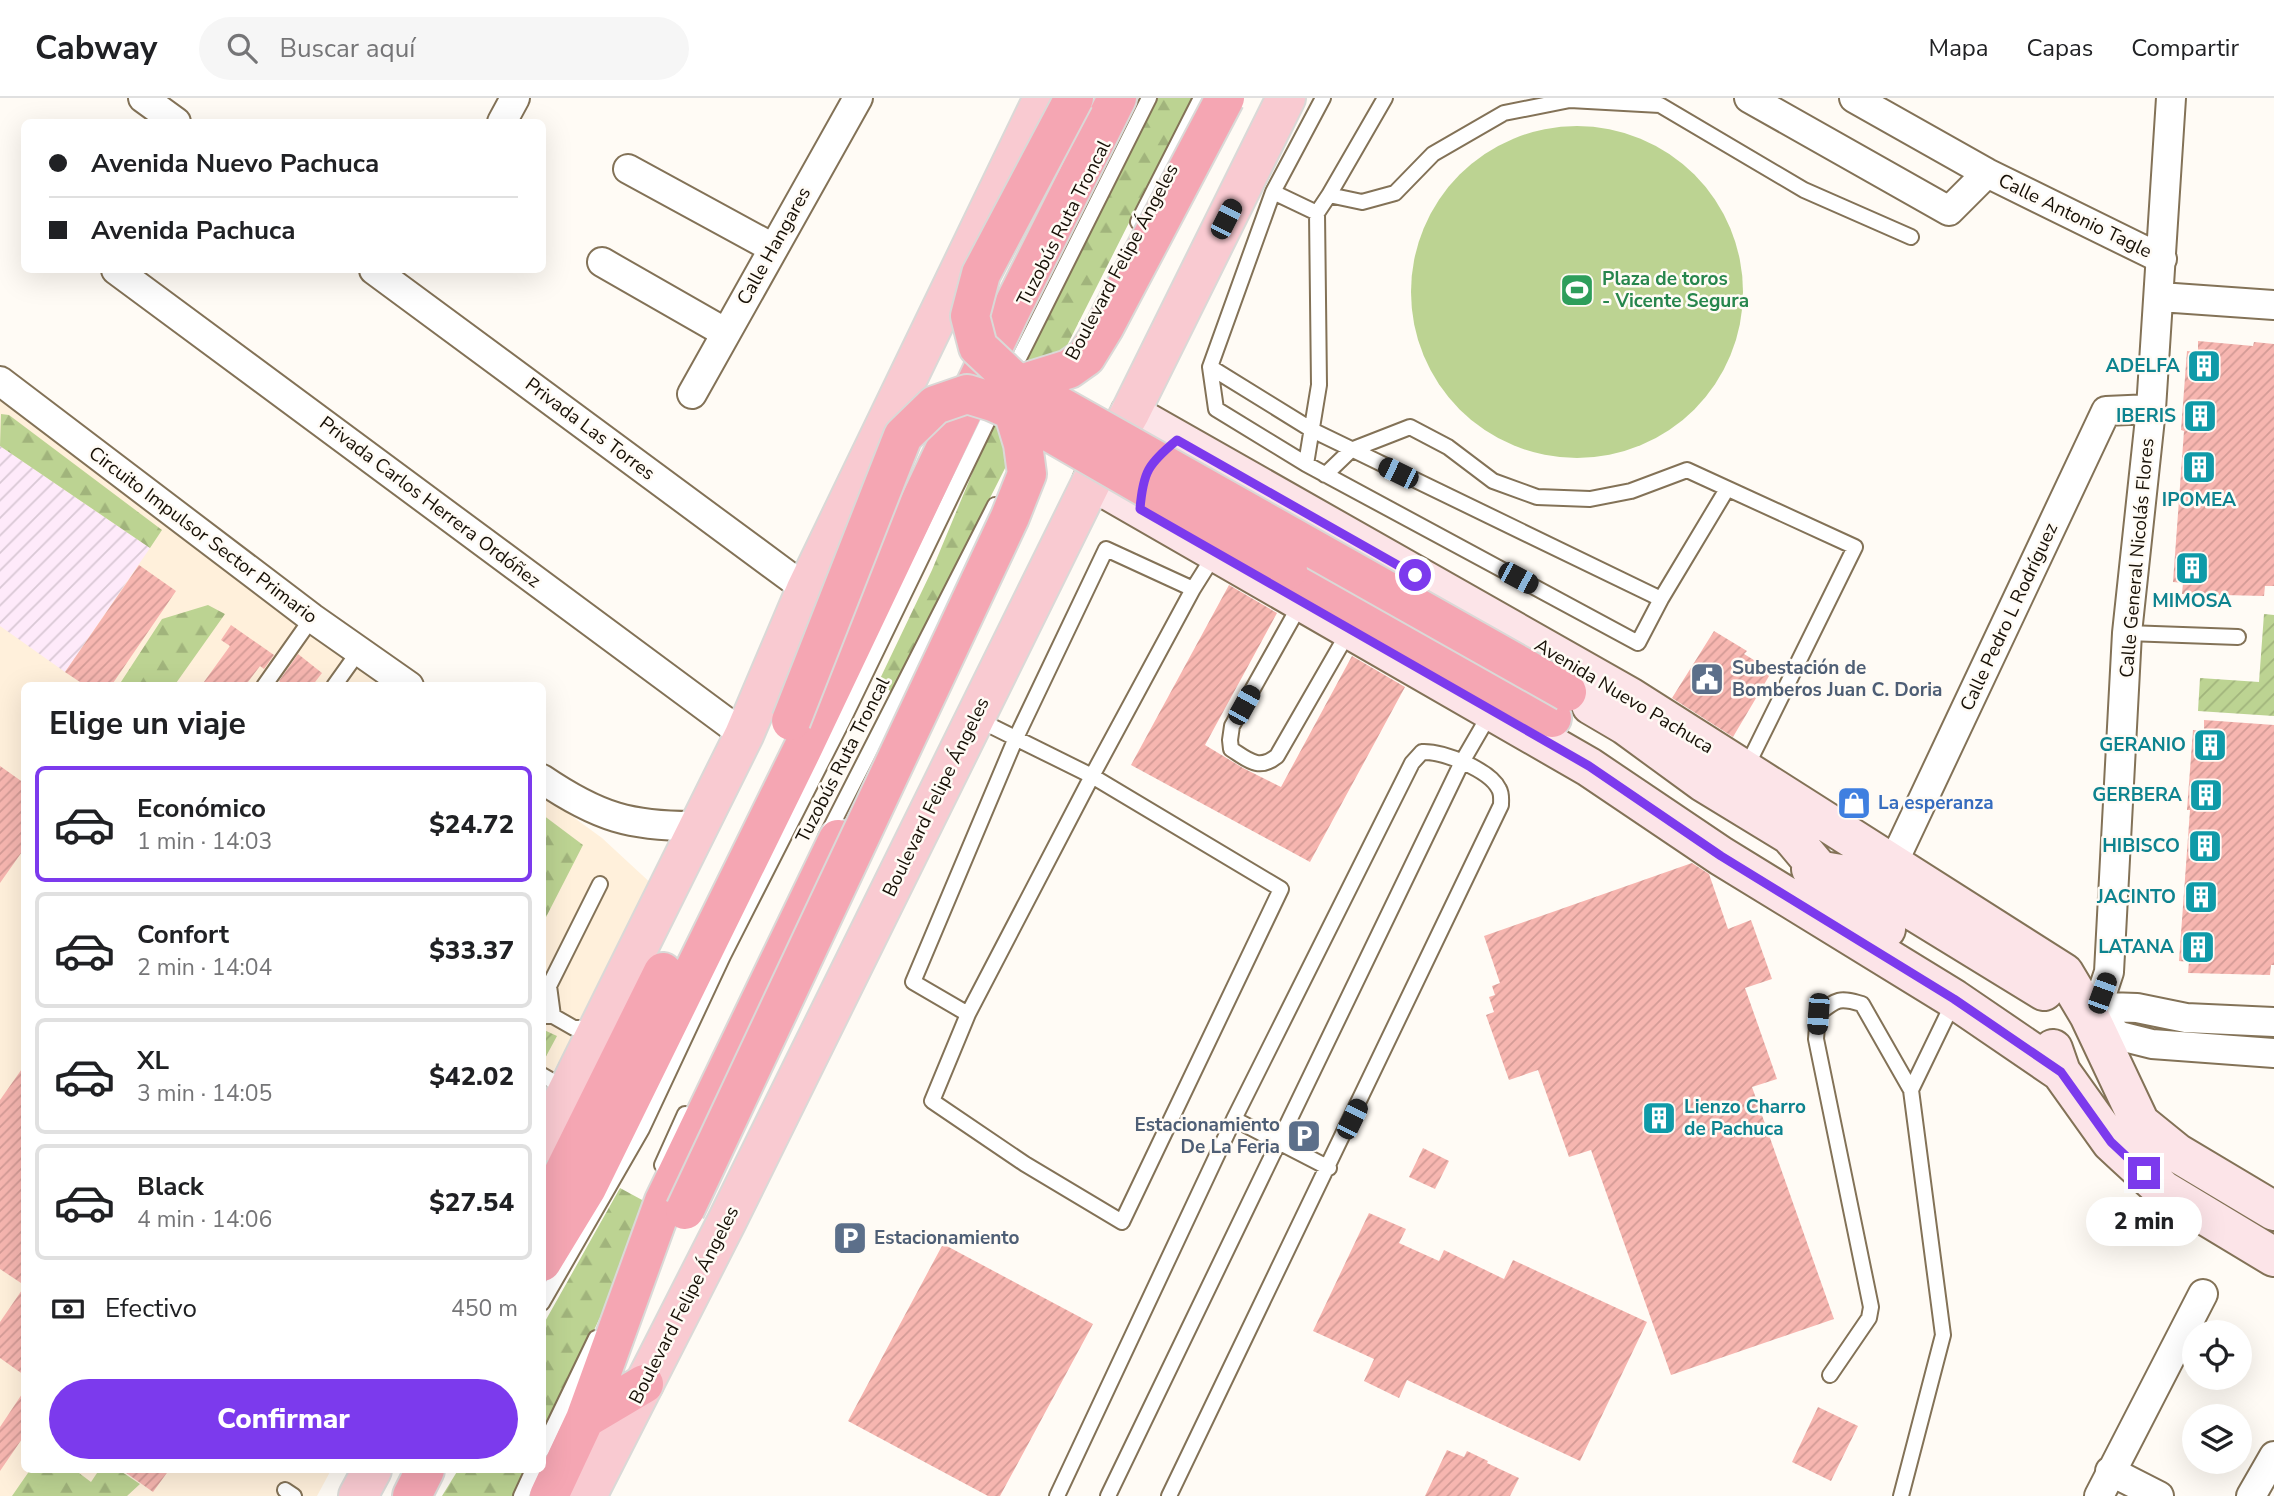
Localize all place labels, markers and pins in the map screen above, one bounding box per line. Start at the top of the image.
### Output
place label: Plaza de toros - Vicente Segura [1602,266,1749,314]
sports icon: Plaza de toros - Vicente Segura [1558,271,1596,309]
building icon: ADELFA [2185,347,2223,385]
place label: ADELFA [2106,353,2181,379]
building icon: IBERIS [2181,397,2219,435]
place label: IBERIS [2116,403,2176,429]
building icon: IPOMEA [2180,448,2218,486]
place label: IPOMEA [2162,487,2237,513]
building icon: MIMOSA [2173,549,2211,587]
place label: MIMOSA [2152,588,2232,614]
place label: Subestación de Bomberos Juan C. Doria [1732,655,1942,703]
public building icon: Subestación de Bomberos Juan C. Doria [1688,660,1726,698]
building icon: GERANIO [2191,726,2229,764]
place label: GERANIO [2099,732,2186,758]
building icon: GERBERA [2187,776,2225,814]
place label: GERBERA [2092,782,2183,808]
shop icon: La esperanza [1835,784,1873,822]
place label: La esperanza [1878,790,1994,816]
building icon: HIBISCO [2186,827,2224,865]
place label: HIBISCO [2102,833,2180,859]
building icon: JACINTO [2182,878,2220,916]
place label: JACINTO [2096,884,2176,910]
building icon: LATANA [2179,928,2217,966]
place label: LATANA [2098,934,2175,960]
place label: Lienzo Charro de Pachuca [1684,1094,1806,1142]
building icon: Lienzo Charro de Pachuca [1640,1099,1678,1137]
place label: Estacionamiento De La Feria [1135,1112,1280,1160]
parking icon: Estacionamiento De La Feria [1285,1117,1323,1155]
parking icon: Estacionamiento [831,1219,869,1257]
place label: Estacionamiento [874,1225,1020,1251]

